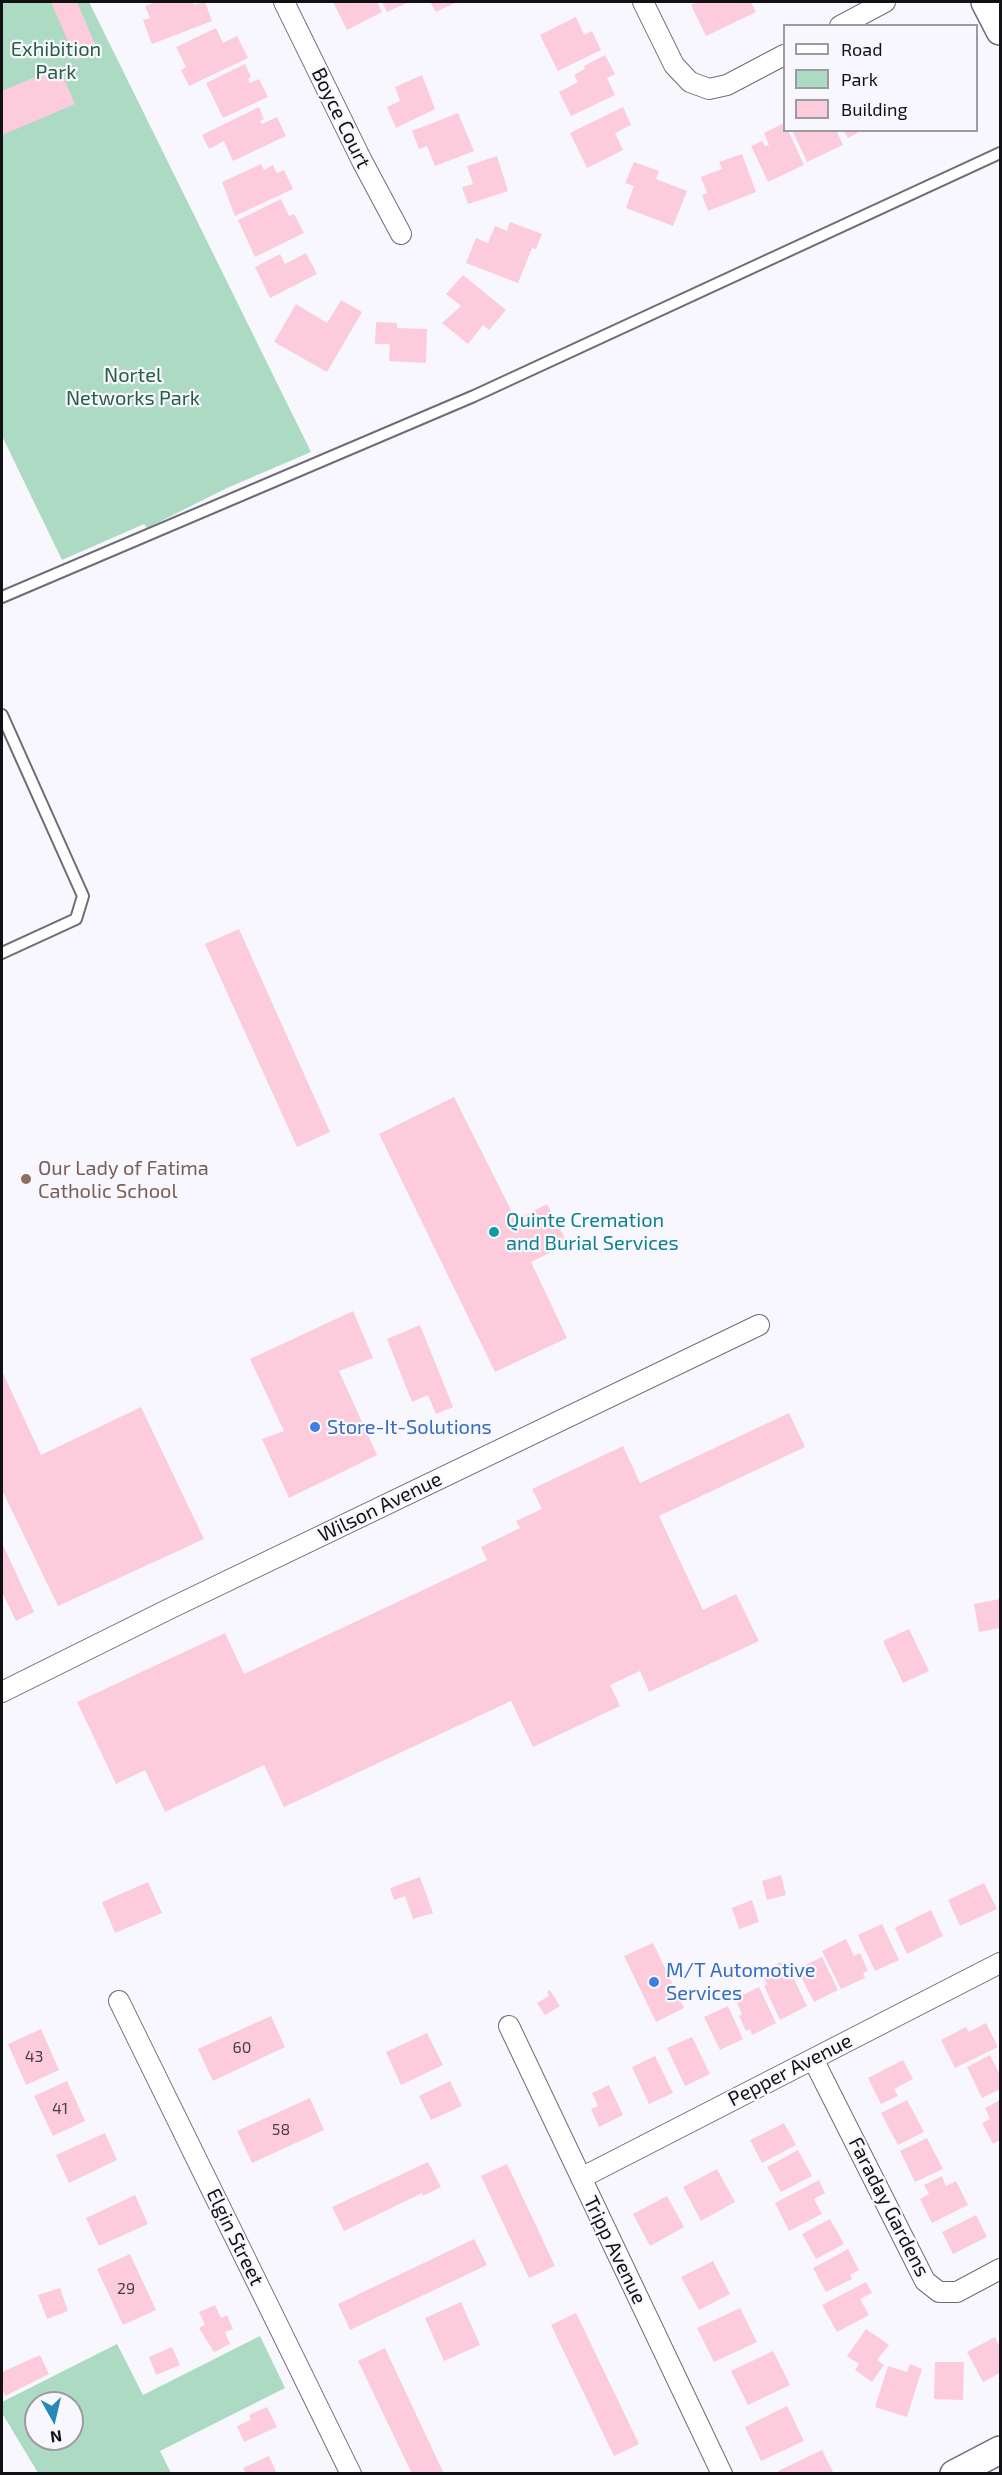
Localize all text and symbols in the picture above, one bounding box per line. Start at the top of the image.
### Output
legend [783,24,978,132]
park label: Exhibition Park [11,37,101,84]
text: Road [841,38,882,60]
street label: Boyce Court [306,64,376,172]
text: Park [841,68,878,90]
text: Building [841,98,908,120]
park label: Nortel Networks Park [66,363,200,410]
place label: Our Lady of Fatima Catholic School [38,1156,209,1203]
marker: Our Lady of Fatima Catholic School [19,1172,33,1186]
place label: Quinte Cremation and Burial Services [506,1208,679,1255]
marker: Quinte Cremation and Burial Services [487,1225,501,1239]
place label: Store-It-Solutions [327,1415,492,1439]
marker: Store-It-Solutions [308,1420,322,1434]
street label: Wilson Avenue [314,1467,446,1547]
place label: M/T Automotive Services [666,1958,815,2005]
marker: M/T Automotive Services [647,1975,661,1989]
street label: Pepper Avenue [724,2028,856,2112]
house number: 60 [233,2038,251,2058]
house number: 43 [25,2047,43,2067]
house number: 41 [52,2099,68,2119]
house number: 58 [272,2120,290,2140]
street label: Faraday Gardens [844,2133,934,2281]
street label: Elgin Street [201,2185,269,2289]
street label: Tripp Avenue [578,2192,652,2308]
house number: 29 [117,2279,135,2299]
north arrow [24,2391,84,2451]
text: N [49,2427,63,2448]

